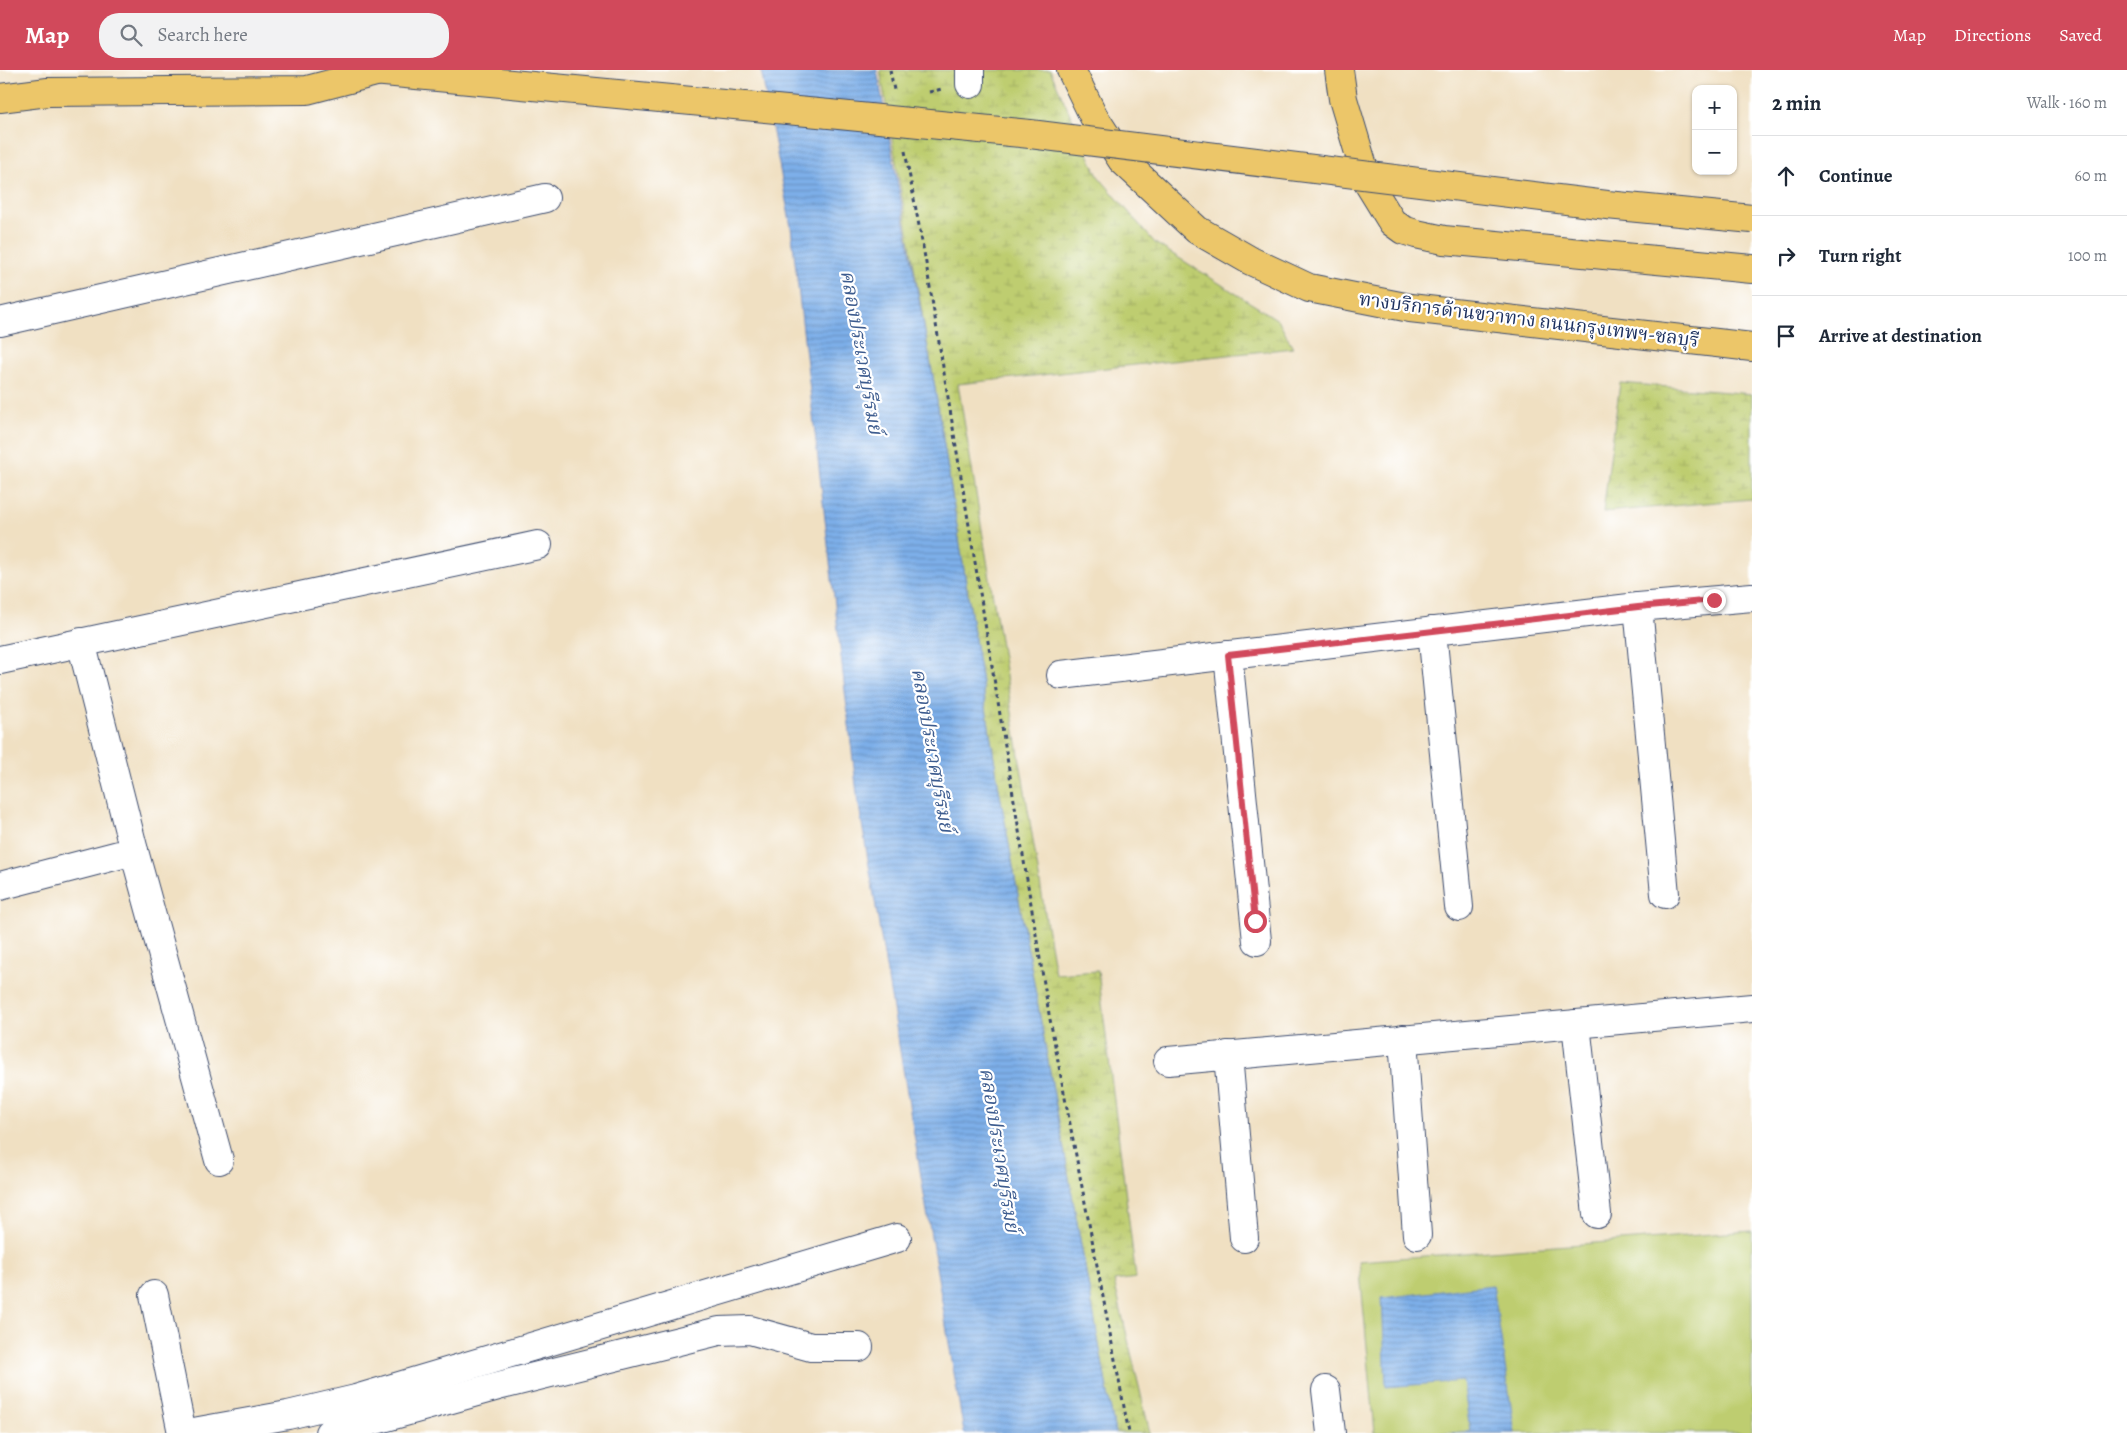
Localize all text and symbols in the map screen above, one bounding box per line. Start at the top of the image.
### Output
search box [99,13,449,58]
text: Map [25,19,69,51]
icon: search [117,21,145,49]
text: Search here [157,22,248,48]
text: Map [1893,23,1926,47]
text: Directions [1954,23,2031,47]
text: Saved [2059,23,2102,47]
map controls [1692,85,1737,175]
button: + [1692,85,1737,130]
text: 2 min [1772,89,1821,117]
text: Walk · 160 m [2027,92,2107,114]
button: − [1692,130,1737,175]
icon: ahead [1772,162,1800,190]
text: Continue [1819,163,1893,189]
text: 60 m [2075,165,2107,187]
icon: right [1772,242,1800,270]
text: Turn right [1819,243,1901,269]
text: 100 m [2068,245,2107,267]
water label: คลองประเวศบุรีรมย์ [834,268,890,440]
street label: ทางบริการด้านขวาทาง ถนนกรุงเทพฯ-ชลบุรี [1357,286,1700,354]
icon: arrive [1772,322,1800,350]
text: Arrive at destination [1819,323,1982,349]
route end [1703,589,1726,612]
water label: คลองประเวศบุรีรมย์ [905,666,961,838]
route start [1244,910,1267,933]
water label: คลองประเวศบุรีรมย์ [973,1066,1026,1238]

